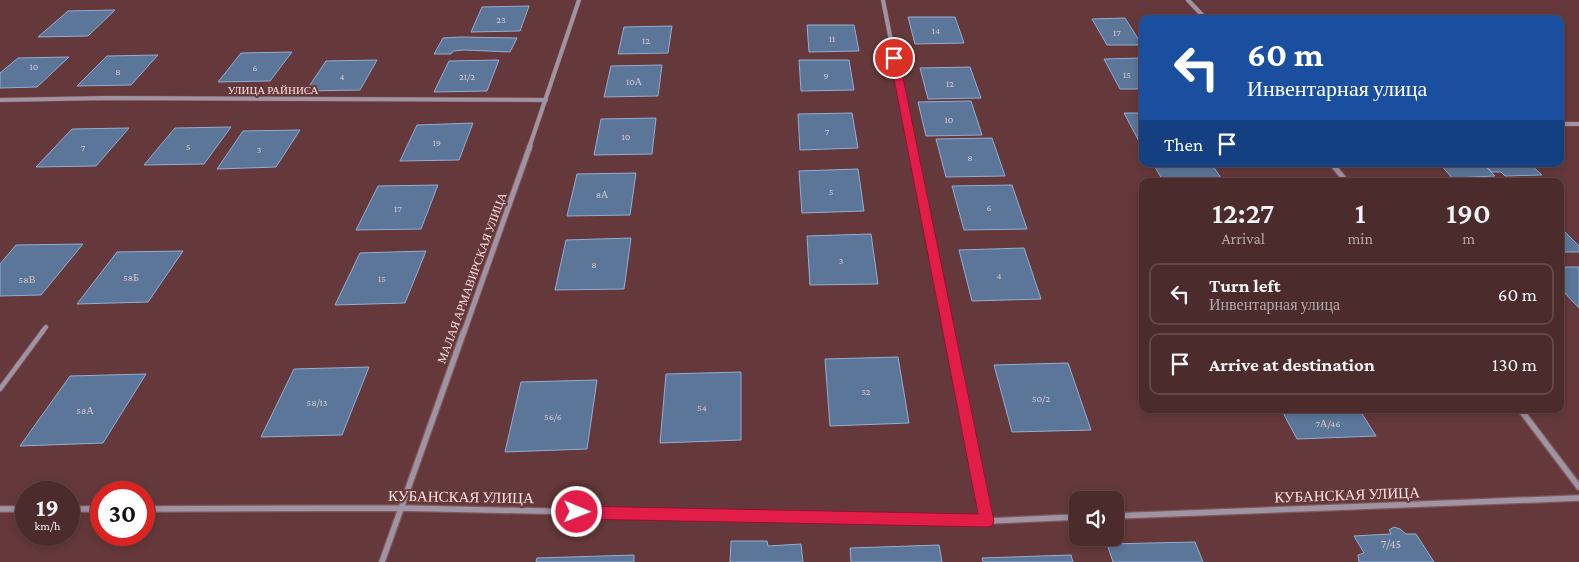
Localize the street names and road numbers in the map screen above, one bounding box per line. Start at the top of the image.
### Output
street label: УЛИЦА РАЙНИСА [227,84,319,96]
street label: МАЛАЯ АРМАВИРСКАЯ УЛИЦА [435,190,510,365]
street label: КУБАНСКАЯ УЛИЦА [1274,484,1420,506]
street label: КУБАНСКАЯ УЛИЦА [388,488,534,506]

